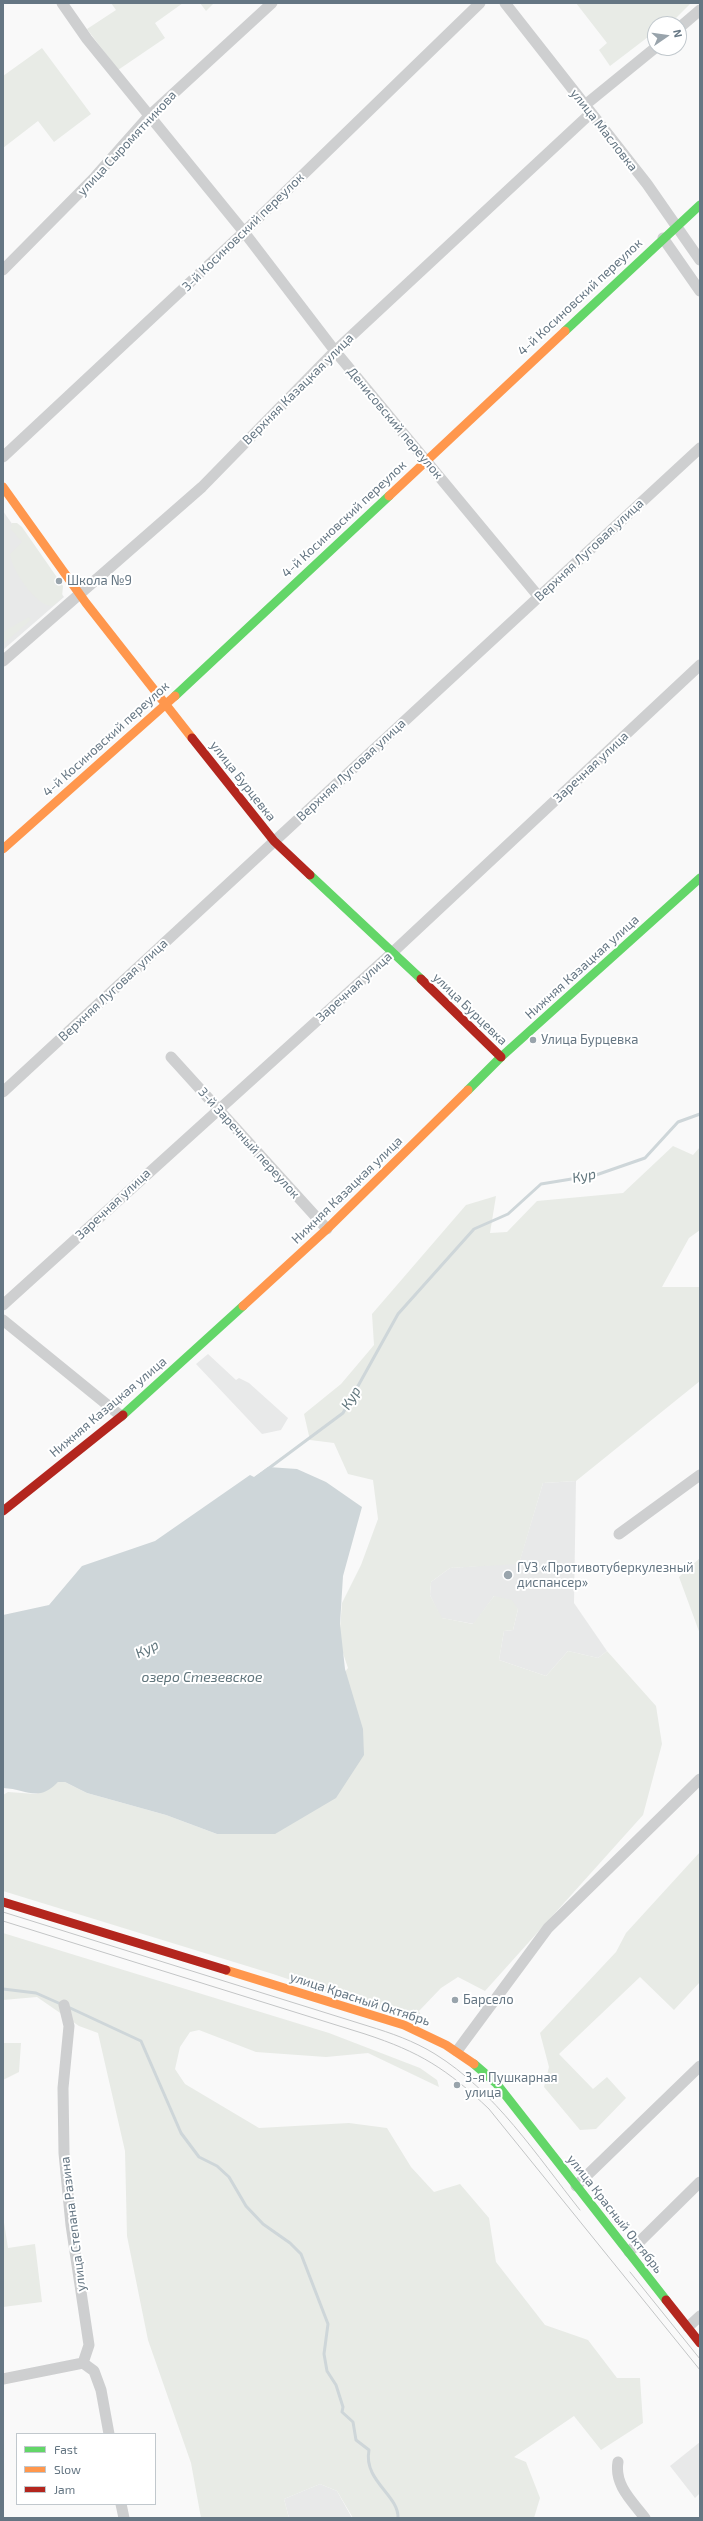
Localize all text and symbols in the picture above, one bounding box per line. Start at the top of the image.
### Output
north arrow [647,16,687,56]
text: N [671,28,685,39]
street label: улица Масловка [567,86,641,174]
street label: улица Сыромятникова [74,87,180,199]
street label: 3-й Косиновский переулок [179,170,307,294]
street label: 4-й Косиновский переулок [515,235,645,359]
street label: Верхняя Казацкая улица [239,330,357,448]
street label: Денисовский переулок [344,364,446,482]
street label: 4-й Косиновский переулок [279,457,409,581]
street label: Верхняя Луговая улица [531,495,647,605]
place label: Школа №9 [67,573,132,589]
marker: Школа №9 [54,576,64,586]
street label: 4-й Косиновский переулок [40,678,172,800]
street label: Верхняя Луговая улица [293,715,409,825]
street label: Заречная улица [550,728,632,806]
street label: улица Бурцевка [207,738,279,824]
street label: Нижняя Казацкая улица [522,912,642,1022]
street label: Верхняя Луговая улица [55,935,171,1045]
street label: Заречная улица [313,949,395,1025]
street label: улица Бурцевка [430,970,510,1048]
place label: Улица Бурцевка [541,1032,638,1048]
marker: Улица Бурцевка [528,1035,538,1045]
street label: 3-й Заречный переулок [195,1084,303,1202]
street label: Нижняя Казацкая улица [288,1133,406,1247]
street label: Заречная улица [72,1165,154,1243]
water label: Кур [571,1165,597,1187]
street label: Нижняя Казацкая улица [46,1353,170,1461]
water label: Кур [338,1383,364,1413]
place label: ГУЗ «Противотуберкулезный диспансер» [517,1560,694,1591]
marker: ГУЗ «Противотуберкулезный диспансер» [502,1569,514,1581]
water label: Кур [133,1636,161,1662]
water label: озеро Стезевское [142,1669,262,1685]
street label: улица Красный Октябрь [288,1969,432,2029]
place label: Барсело [463,1992,514,2008]
marker: Барсело [450,1995,460,2005]
place label: 3-я Пушкарная улица [465,2070,558,2101]
marker: 3-я Пушкарная улица [452,2080,462,2090]
street label: улица Красный Октябрь [564,2151,666,2277]
street label: улица Степана Разина [57,2156,89,2292]
legend [16,2433,156,2505]
text: Fast [54,2442,77,2456]
text: Slow [54,2462,81,2476]
text: Jam [54,2482,75,2496]

